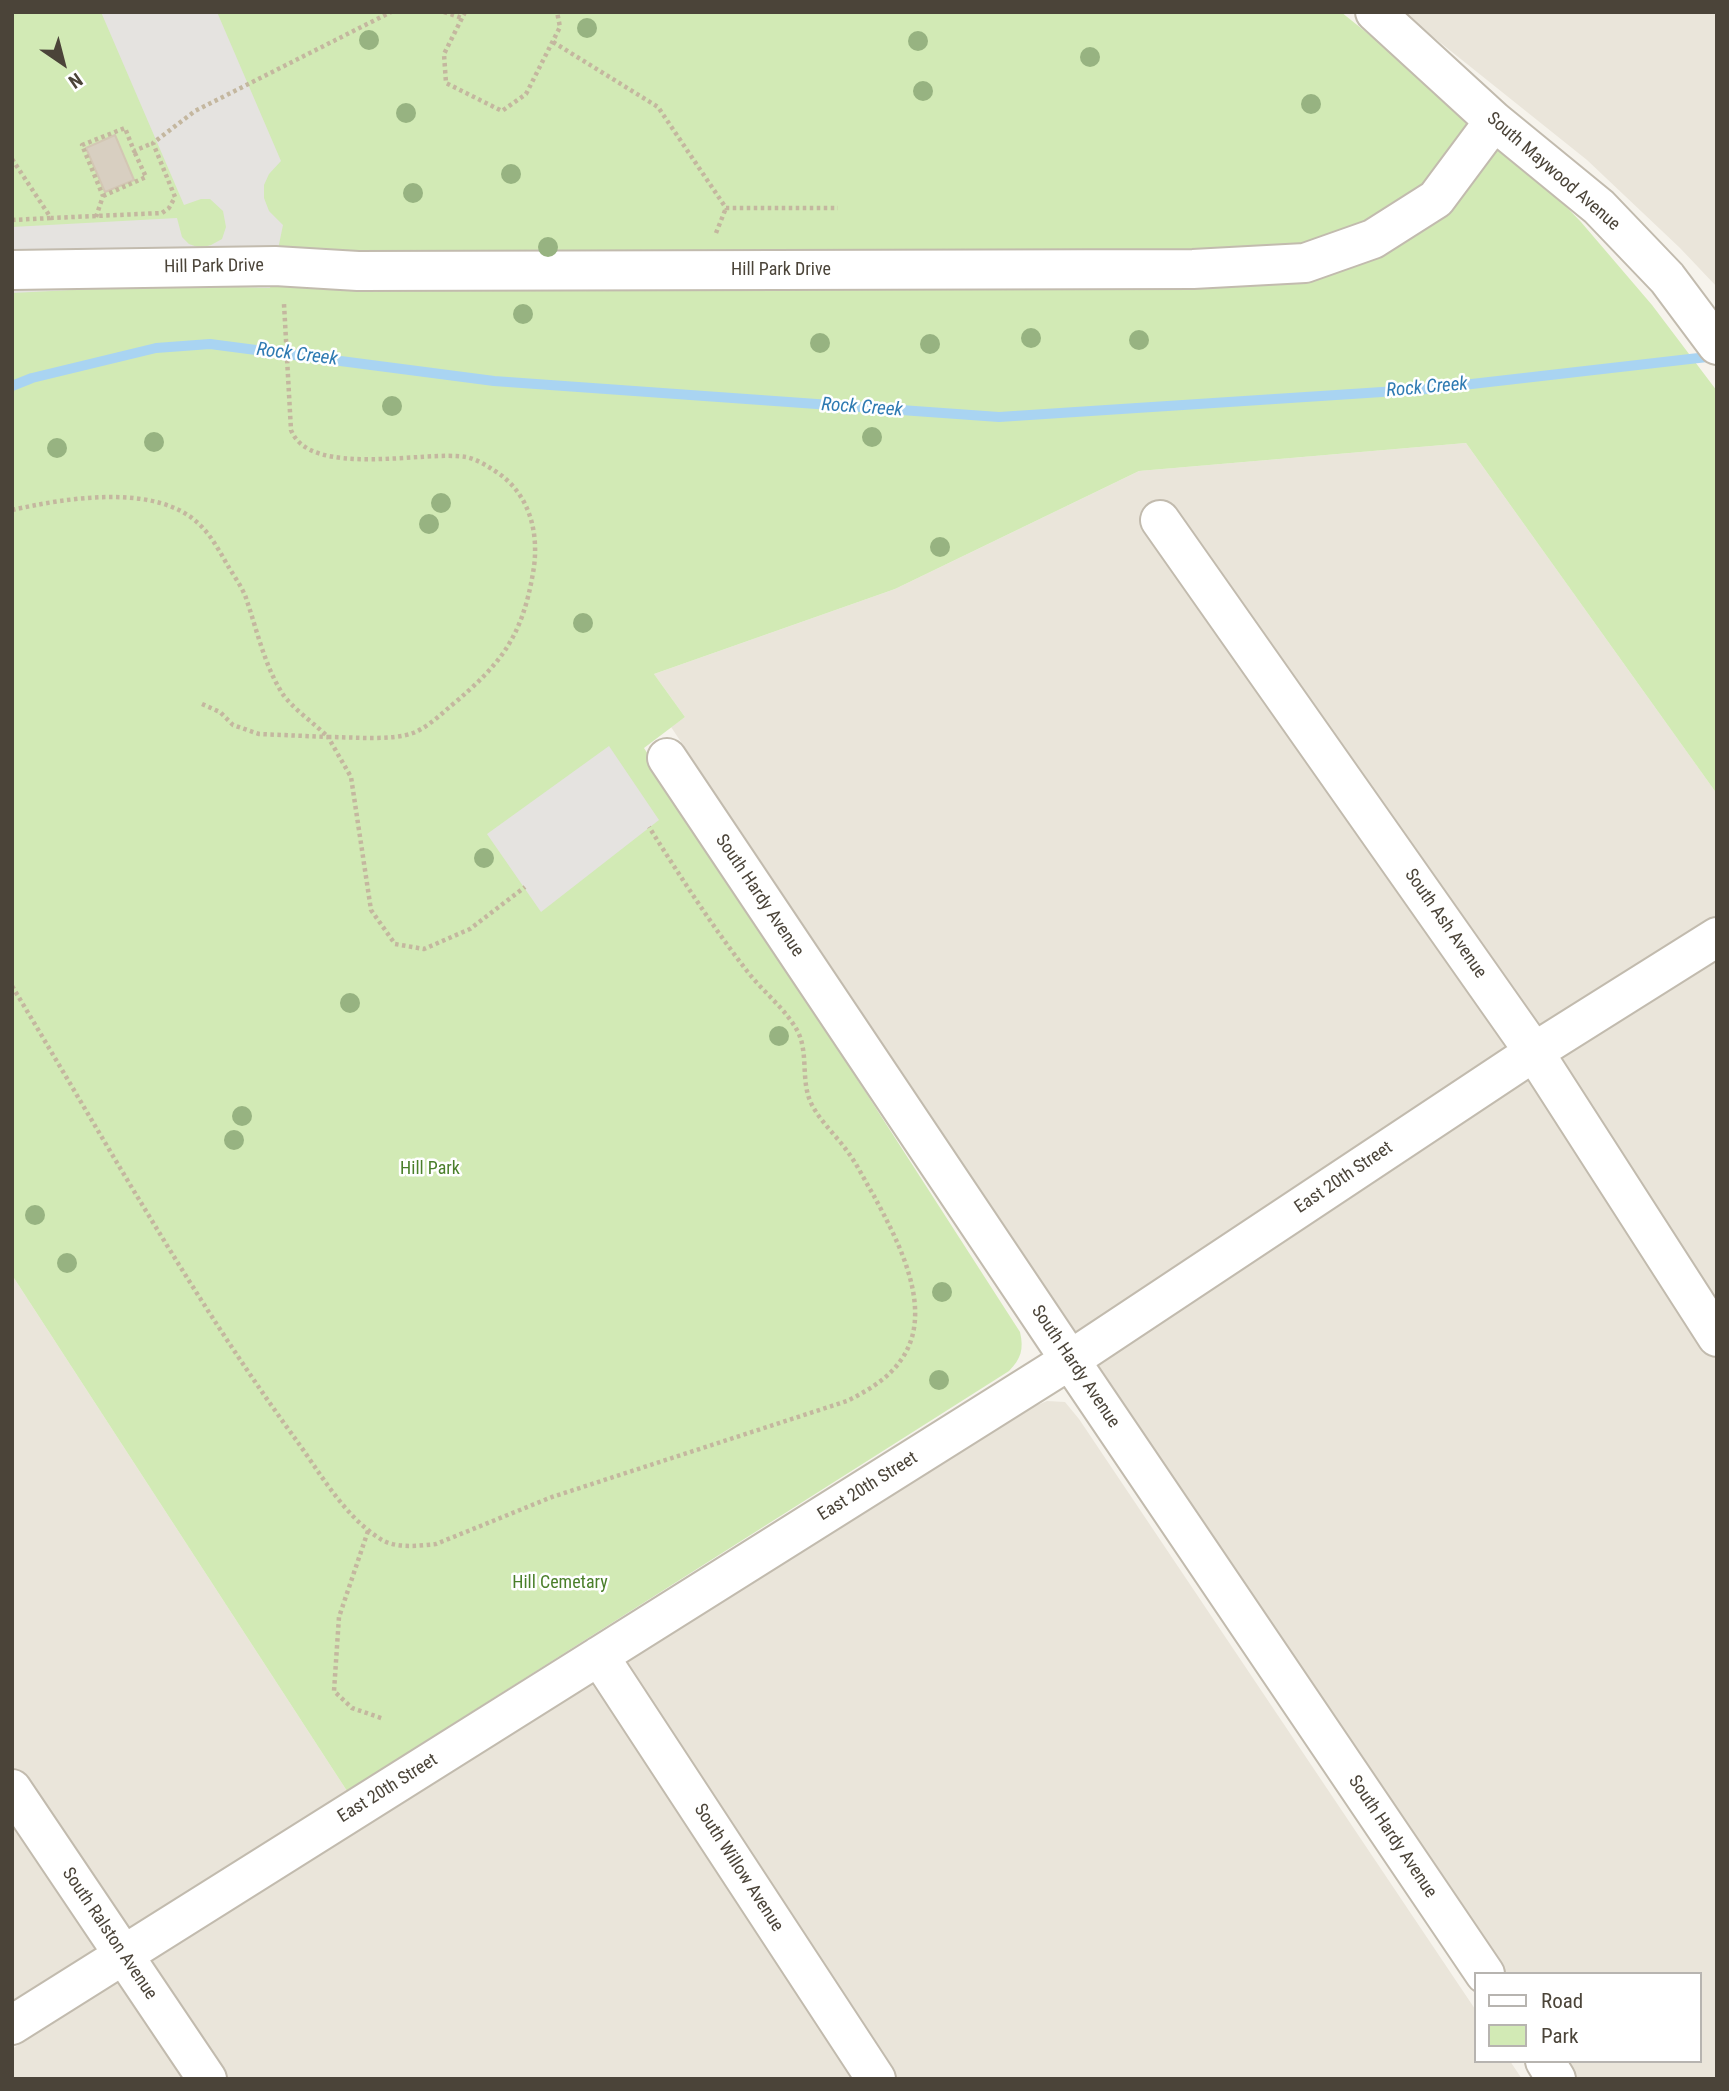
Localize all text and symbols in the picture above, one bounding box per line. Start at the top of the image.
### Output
north arrow [28,28,98,98]
text: N [64,68,87,93]
street label: South Maywood Avenue [1482,108,1624,236]
street label: Hill Park Drive [164,255,264,279]
street label: Hill Park Drive [731,259,831,281]
water label: Rock Creek [255,339,339,371]
water label: Rock Creek [1385,373,1469,403]
water label: Rock Creek [820,394,904,422]
street label: South Hardy Avenue [710,831,808,961]
street label: South Ash Avenue [1399,865,1491,983]
street label: East 20th Street [1291,1137,1397,1219]
park label: Hill Park [400,1158,460,1180]
street label: South Hardy Avenue [1026,1302,1124,1432]
street label: East 20th Street [814,1448,922,1526]
park label: Hill Cemetary [512,1572,608,1594]
street label: East 20th Street [334,1750,442,1828]
street label: South Hardy Avenue [1343,1772,1441,1902]
street label: South Willow Avenue [689,1800,787,1936]
street label: South Ralston Avenue [57,1864,161,2004]
legend [1474,1972,1701,2063]
text: Road [1541,1989,1583,2013]
text: Park [1541,2024,1578,2048]

